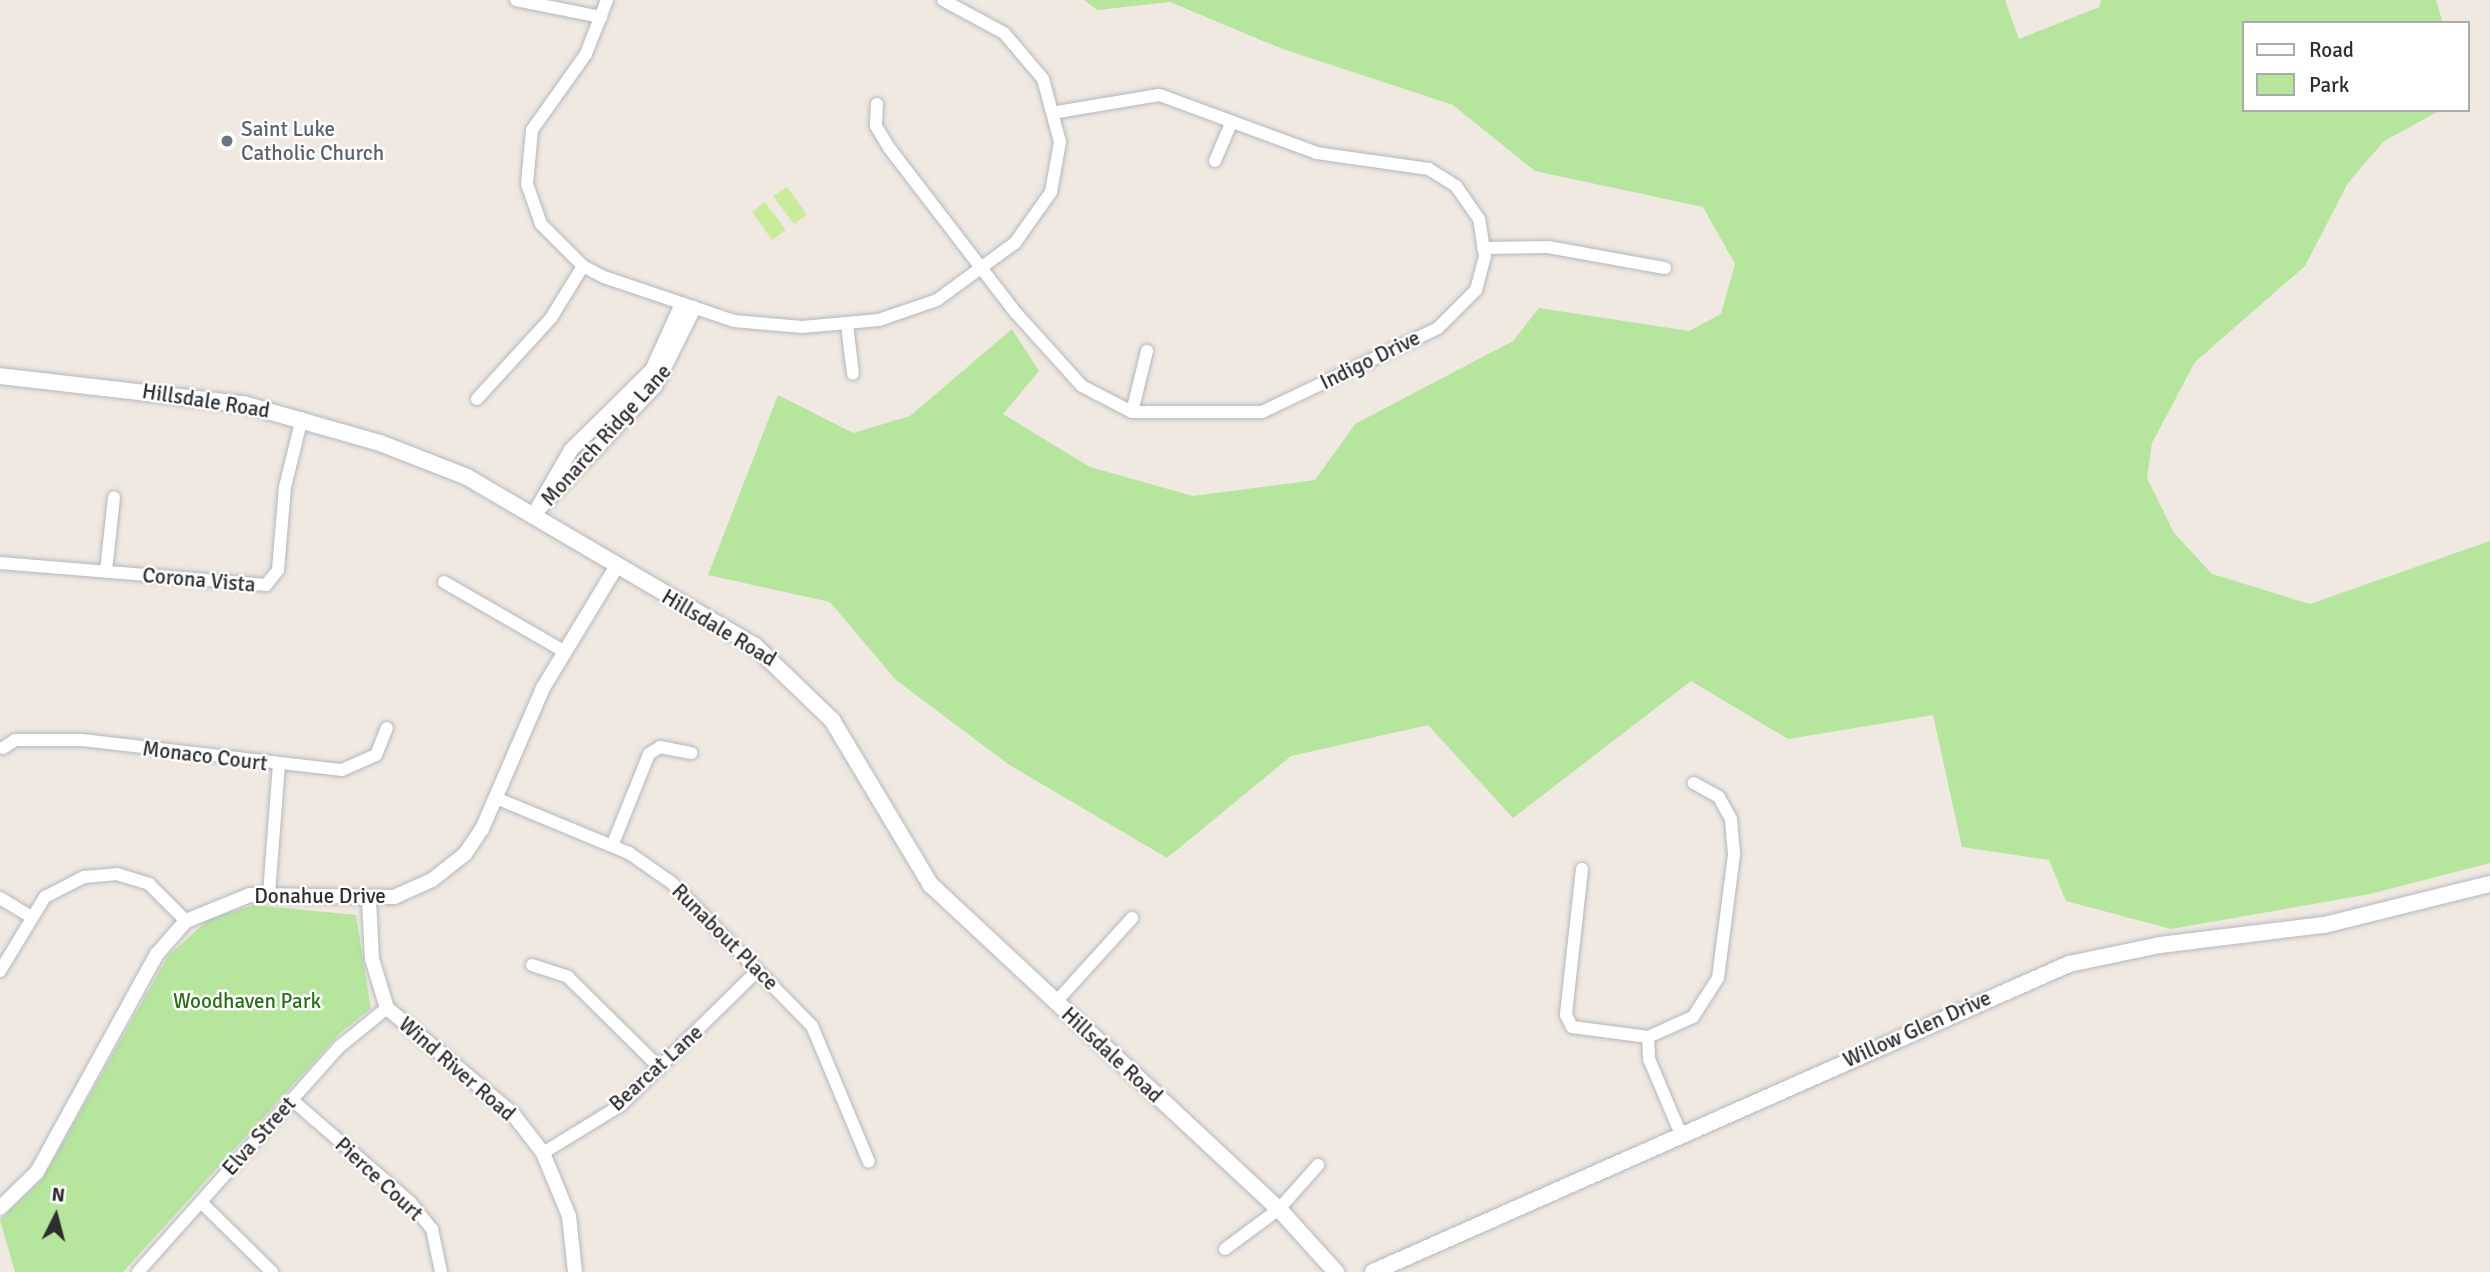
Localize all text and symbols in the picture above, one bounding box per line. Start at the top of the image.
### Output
legend [2242,21,2469,112]
text: Road [2309,37,2354,63]
text: Park [2309,72,2349,98]
place label: Saint Luke Catholic Church [241,116,384,166]
marker: Saint Luke Catholic Church [219,133,235,149]
street label: Indigo Drive [1316,325,1424,395]
street label: Monarch Ridge Lane [536,359,676,511]
street label: Hillsdale Road [140,378,272,424]
street label: Corona Vista [141,563,257,597]
street label: Hillsdale Road [657,584,781,672]
street label: Monaco Court [141,736,269,776]
street label: Runabout Place [667,879,783,995]
street label: Donahue Drive [254,883,386,909]
street label: Willow Glen Drive [1839,985,1995,1073]
park label: Woodhaven Park [173,988,321,1014]
street label: Hillsdale Road [1056,1002,1168,1108]
street label: Wind River Road [394,1012,520,1126]
street label: Bearcat Lane [604,1020,708,1116]
street label: Elva Street [217,1091,301,1181]
street label: Pierce Court [330,1132,428,1226]
north arrow [21,1181,91,1251]
text: N [50,1182,66,1208]

